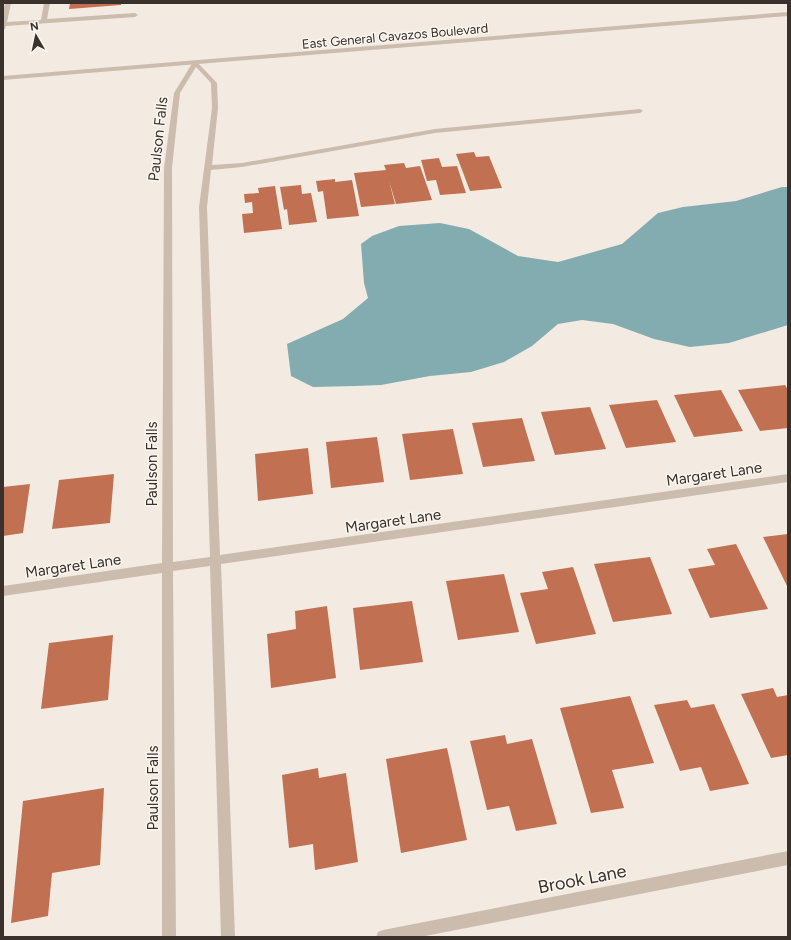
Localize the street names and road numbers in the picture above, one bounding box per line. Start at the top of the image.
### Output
street label: East General Cavazos Boulevard [301,20,489,52]
street label: Paulson Falls [145,96,171,182]
street label: Paulson Falls [143,422,161,506]
street label: Margaret Lane [665,458,763,490]
street label: Margaret Lane [344,505,442,537]
street label: Margaret Lane [24,550,122,582]
street label: Paulson Falls [144,746,162,830]
street label: Brook Lane [536,860,628,898]

